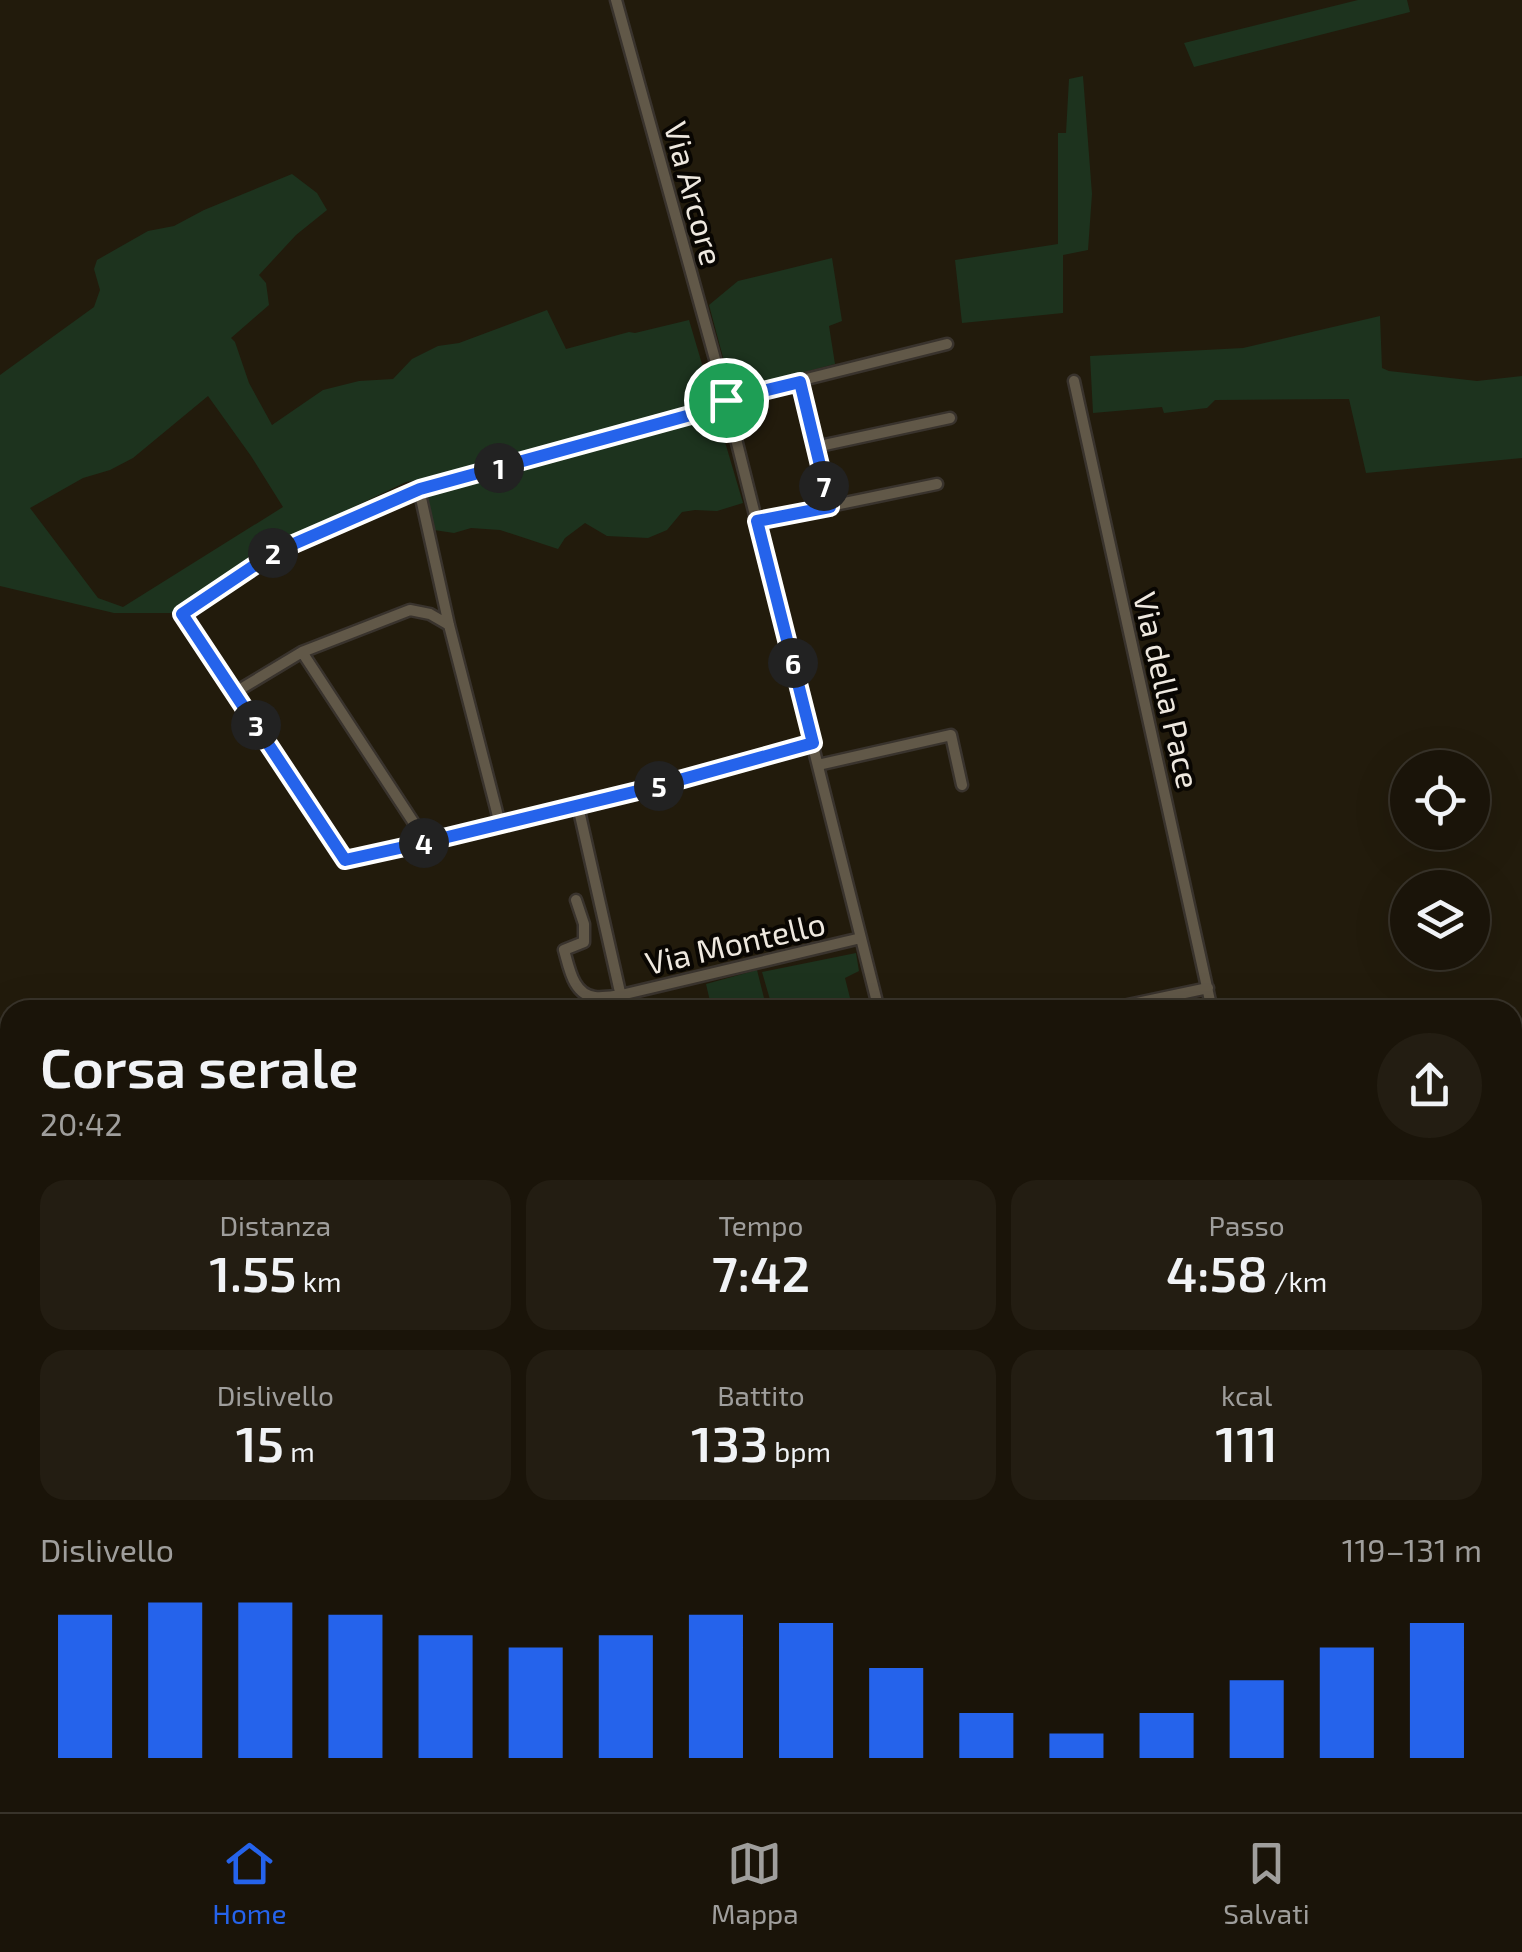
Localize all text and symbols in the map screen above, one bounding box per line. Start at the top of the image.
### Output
street label: Via Arcore [658,117,732,269]
pin [684,358,769,443]
icon: arrive [699,373,754,428]
pin: 1 [474,443,524,493]
text: 1 [493,451,505,485]
pin: 7 [799,461,849,511]
text: 7 [817,469,831,503]
pin: 2 [248,528,298,578]
text: 2 [265,536,281,570]
street label: Via della Pace [1127,588,1209,792]
pin: 6 [768,638,818,688]
text: 6 [785,646,801,680]
pin: 3 [231,700,281,750]
text: 3 [248,708,264,742]
map controls [1390,750,1490,970]
button: locate [1390,750,1490,850]
pin: 5 [634,761,684,811]
text: 5 [651,769,667,803]
pin: 4 [399,818,449,868]
text: 4 [415,826,433,860]
button: layers [1390,870,1490,970]
street label: Via Montello [641,903,829,981]
text: Corsa serale [40,1033,359,1099]
button: share [1377,1033,1482,1138]
text: 20:42 [40,1104,123,1142]
text: Distanza [219,1208,331,1242]
text: Tempo [719,1208,803,1242]
text: Passo [1209,1208,1285,1242]
text: 1.55 [209,1242,296,1302]
text: 7:42 [712,1242,810,1302]
text: 4:58 [1166,1242,1268,1302]
text: km [296,1264,342,1298]
text: /km [1268,1264,1327,1298]
text: Dislivello [217,1378,334,1412]
text: Battito [717,1378,805,1412]
text: kcal [1221,1378,1272,1412]
text: 15 [236,1412,284,1472]
text: 133 [691,1412,768,1472]
text: 111 [1215,1412,1278,1472]
text: m [284,1434,315,1468]
text: bpm [768,1434,831,1468]
text: Dislivello [40,1530,174,1568]
text: 119–131 m [1342,1530,1482,1568]
tab: Home [212,1836,286,1930]
tab: Mappa [711,1836,799,1930]
tab: Salvati [1223,1836,1310,1930]

